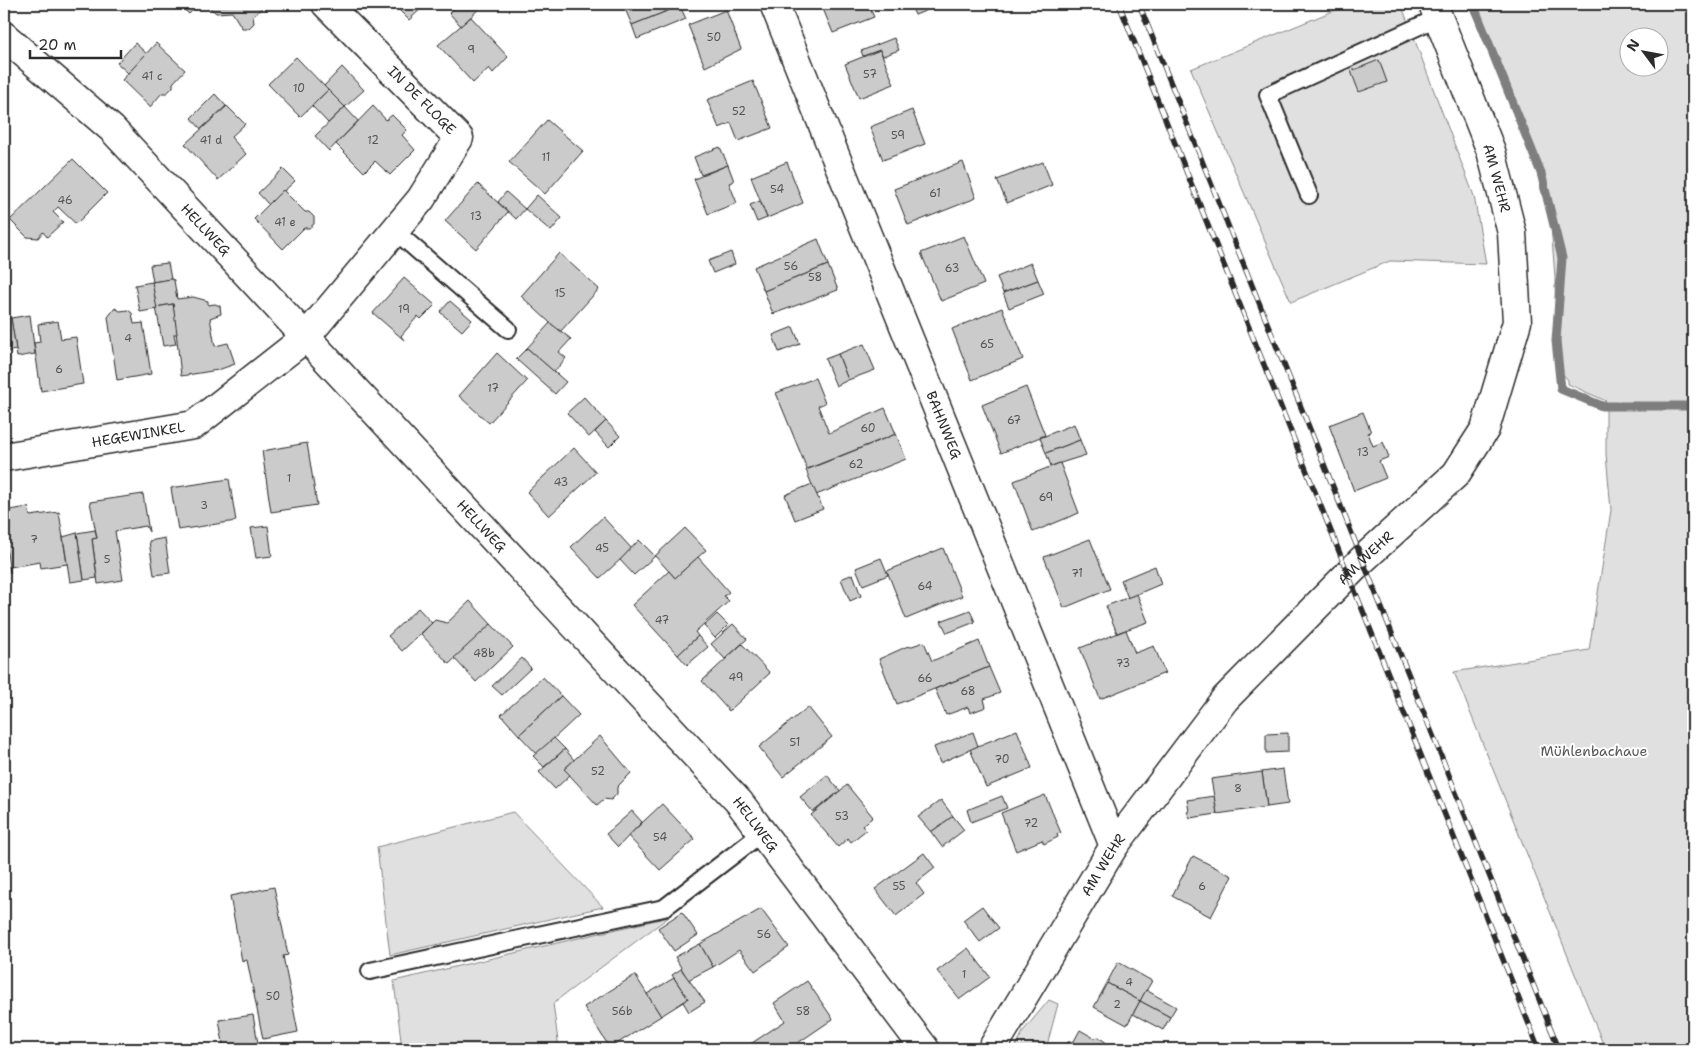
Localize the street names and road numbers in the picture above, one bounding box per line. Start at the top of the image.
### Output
street label: IN DE FLOGE [384,62,460,138]
street label: AM WEHR [1479,142,1515,214]
street label: HELLWEG [177,200,235,260]
street label: BAHNWEG [922,388,966,462]
street label: HEGEWINKEL [90,418,186,451]
street label: HELLWEG [453,496,511,556]
street label: AM WEHR [1334,527,1397,589]
street label: HELLWEG [729,793,783,856]
street label: AM WEHR [1077,830,1129,899]

